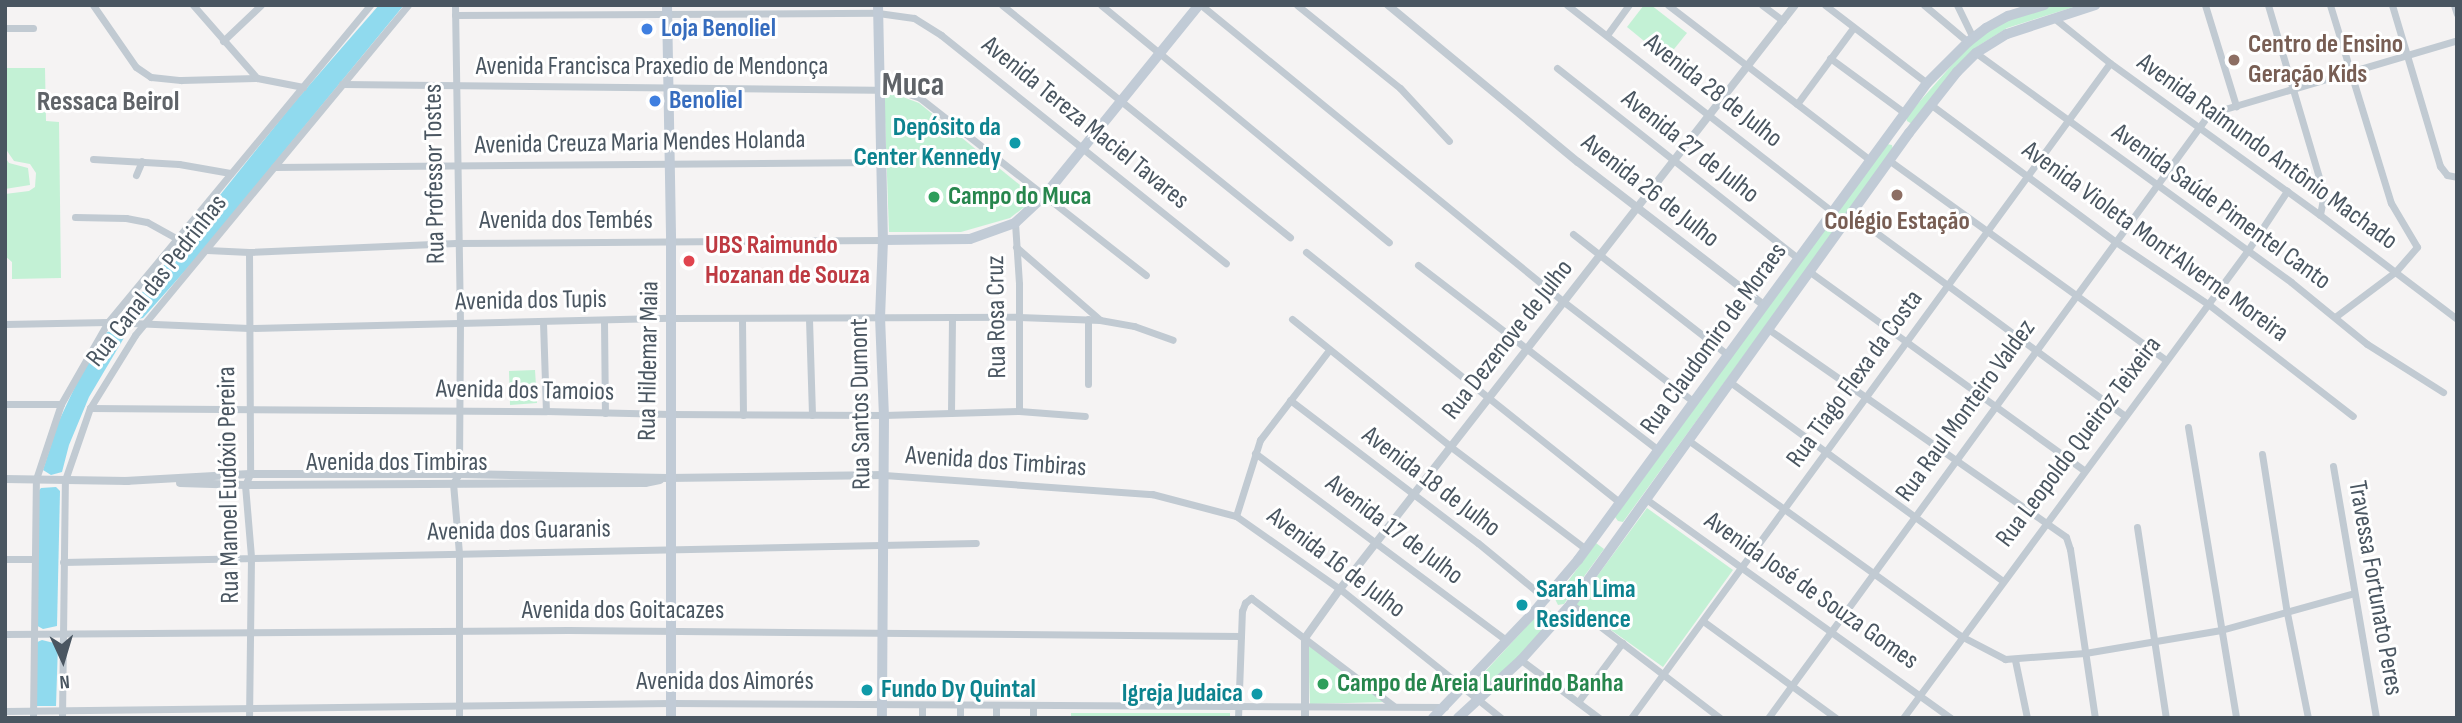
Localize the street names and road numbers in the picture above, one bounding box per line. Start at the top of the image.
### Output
street label: Avenida 28 de Julho [1638,27,1788,155]
street label: Avenida Tereza Maciel Tavares [975,30,1195,216]
street label: Avenida Raimundo Antônio Machado [2131,47,2403,257]
street label: Avenida Francisca Praxedio de Mendonça [476,51,828,83]
street label: Rua Professor Tostes [418,84,452,264]
street label: Avenida 27 de Julho [1615,84,1765,210]
street label: Avenida Saúde Pimentel Canto [2105,117,2337,297]
street label: Avenida Creuza Maria Mendes Holanda [474,125,806,161]
street label: Avenida 26 de Julho [1575,127,1725,255]
street label: Avenida Violeta Mont'Alverne Moreira [2016,135,2294,349]
street label: Rua Canal das Pedrinhas [80,189,234,373]
street label: Avenida dos Tembés [479,205,653,237]
street label: Rua Claudomiro de Moraes [1634,237,1794,441]
street label: Rua Dezenove de Julho [1436,254,1580,426]
street label: Rua Rosa Cruz [980,255,1014,379]
street label: Rua Hildemar Maia [632,281,666,441]
street label: Avenida dos Tupis [455,284,607,318]
street label: Rua Tiago Flexa da Costa [1780,284,1930,474]
street label: Rua Raul Monteiro Valdez [1889,314,2043,508]
street label: Rua Santos Dumont [844,318,878,490]
street label: Rua Leopoldo Queiroz Teixeira [1990,331,2168,553]
street label: Rua Manoel Eudóxio Pereira [211,366,247,604]
street label: Avenida dos Tamoios [436,374,614,408]
street label: Avenida 18 de Julho [1356,420,1506,544]
street label: Avenida dos Timbiras [904,440,1088,484]
street label: Avenida dos Timbiras [306,447,488,479]
street label: Avenida 17 de Julho [1319,468,1469,592]
street label: Travessa Fortunato Peres [2341,478,2409,698]
street label: Avenida 16 de Julho [1261,501,1411,625]
street label: Avenida José de Souza Gomes [1698,505,1924,677]
street label: Avenida dos Guaranis [427,514,611,548]
street label: Avenida dos Goitacazes [522,595,724,627]
street label: Avenida dos Aimorés [636,666,814,698]

